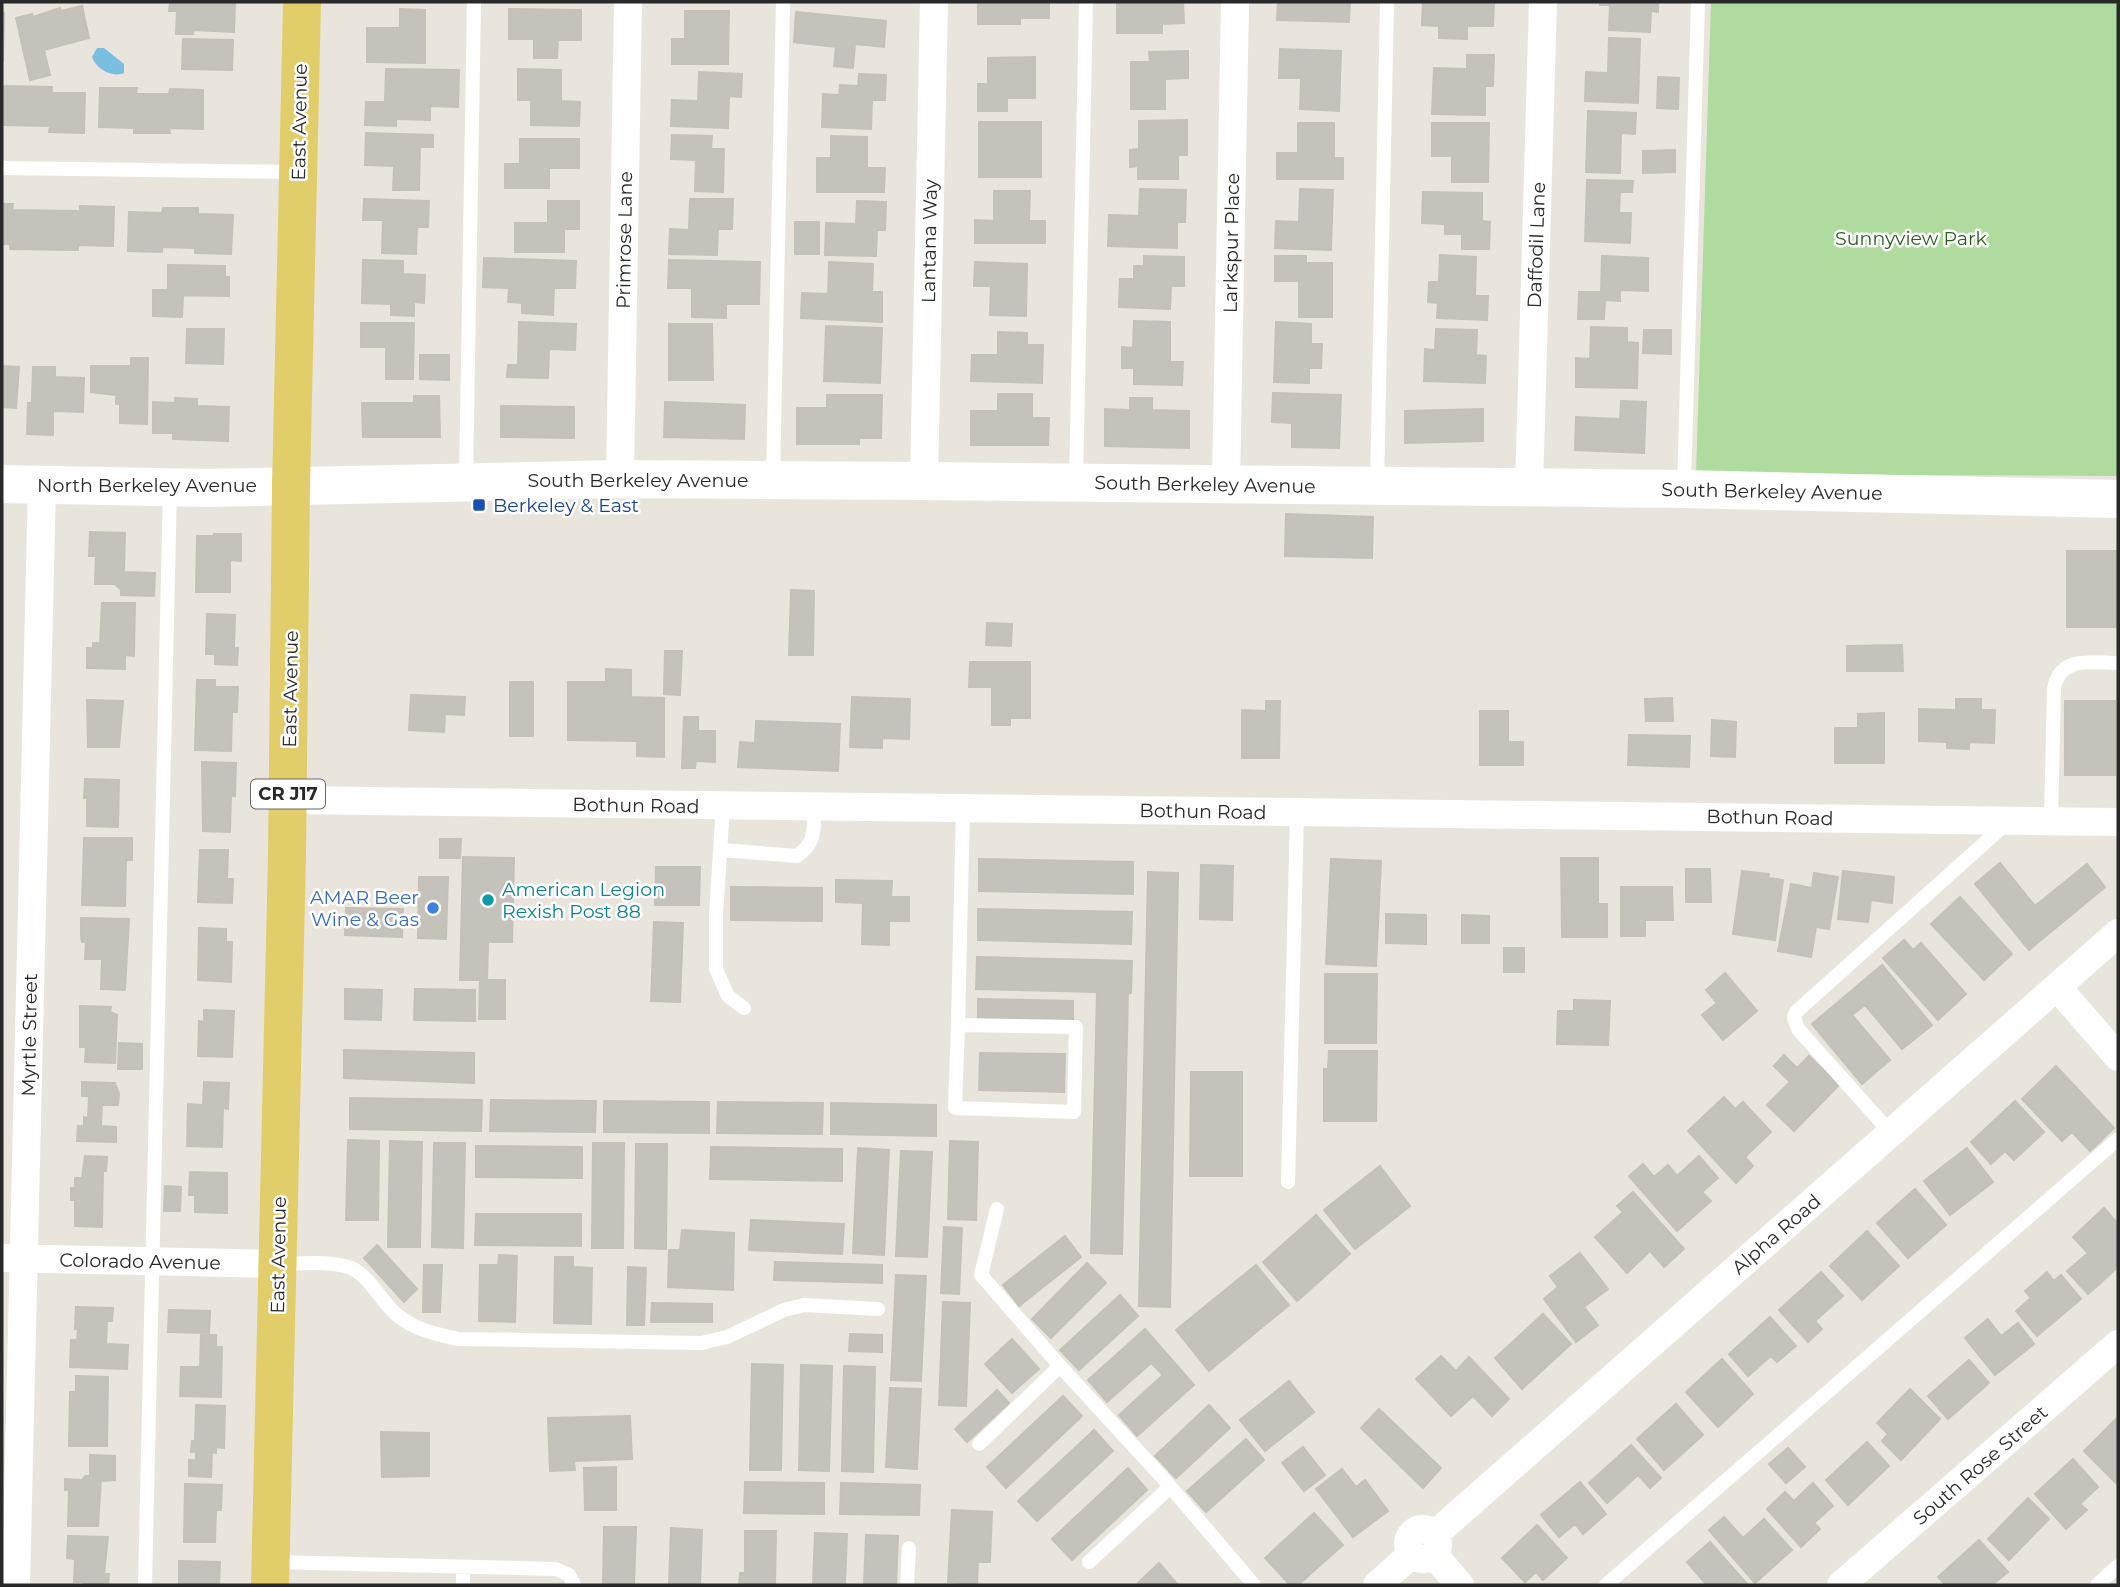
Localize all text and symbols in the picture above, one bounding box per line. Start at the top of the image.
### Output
street label: East Avenue [287,63,312,181]
street label: Primrose Lane [612,171,637,309]
street label: Larkspur Place [1219,173,1244,313]
street label: Lantana Way [917,178,942,303]
street label: Daffodil Lane [1523,181,1550,309]
park label: Sunnyview Park [1835,227,1988,250]
street label: South Berkeley Avenue [527,469,749,492]
street label: South Berkeley Avenue [1094,471,1316,498]
street label: North Berkeley Avenue [37,474,257,497]
street label: South Berkeley Avenue [1661,478,1883,505]
place label: Berkeley & East [493,494,639,517]
marker: Berkeley & East [471,497,487,513]
street label: East Avenue [278,630,303,748]
road number: CR J17 [251,780,325,808]
street label: Bothun Road [572,793,700,818]
street label: Bothun Road [1139,799,1267,824]
street label: Bothun Road [1706,805,1834,830]
place label: American Legion Rexish Post 88 [502,878,665,923]
place label: AMAR Beer Wine & Gas [310,886,419,931]
marker: American Legion Rexish Post 88 [480,892,496,908]
marker: AMAR Beer Wine & Gas [425,900,441,916]
street label: Myrtle Street [17,973,42,1097]
street label: Alpha Road [1727,1190,1826,1279]
street label: East Avenue [266,1196,291,1314]
street label: Colorado Avenue [59,1249,221,1274]
street label: South Rose Street [1908,1401,2053,1530]

